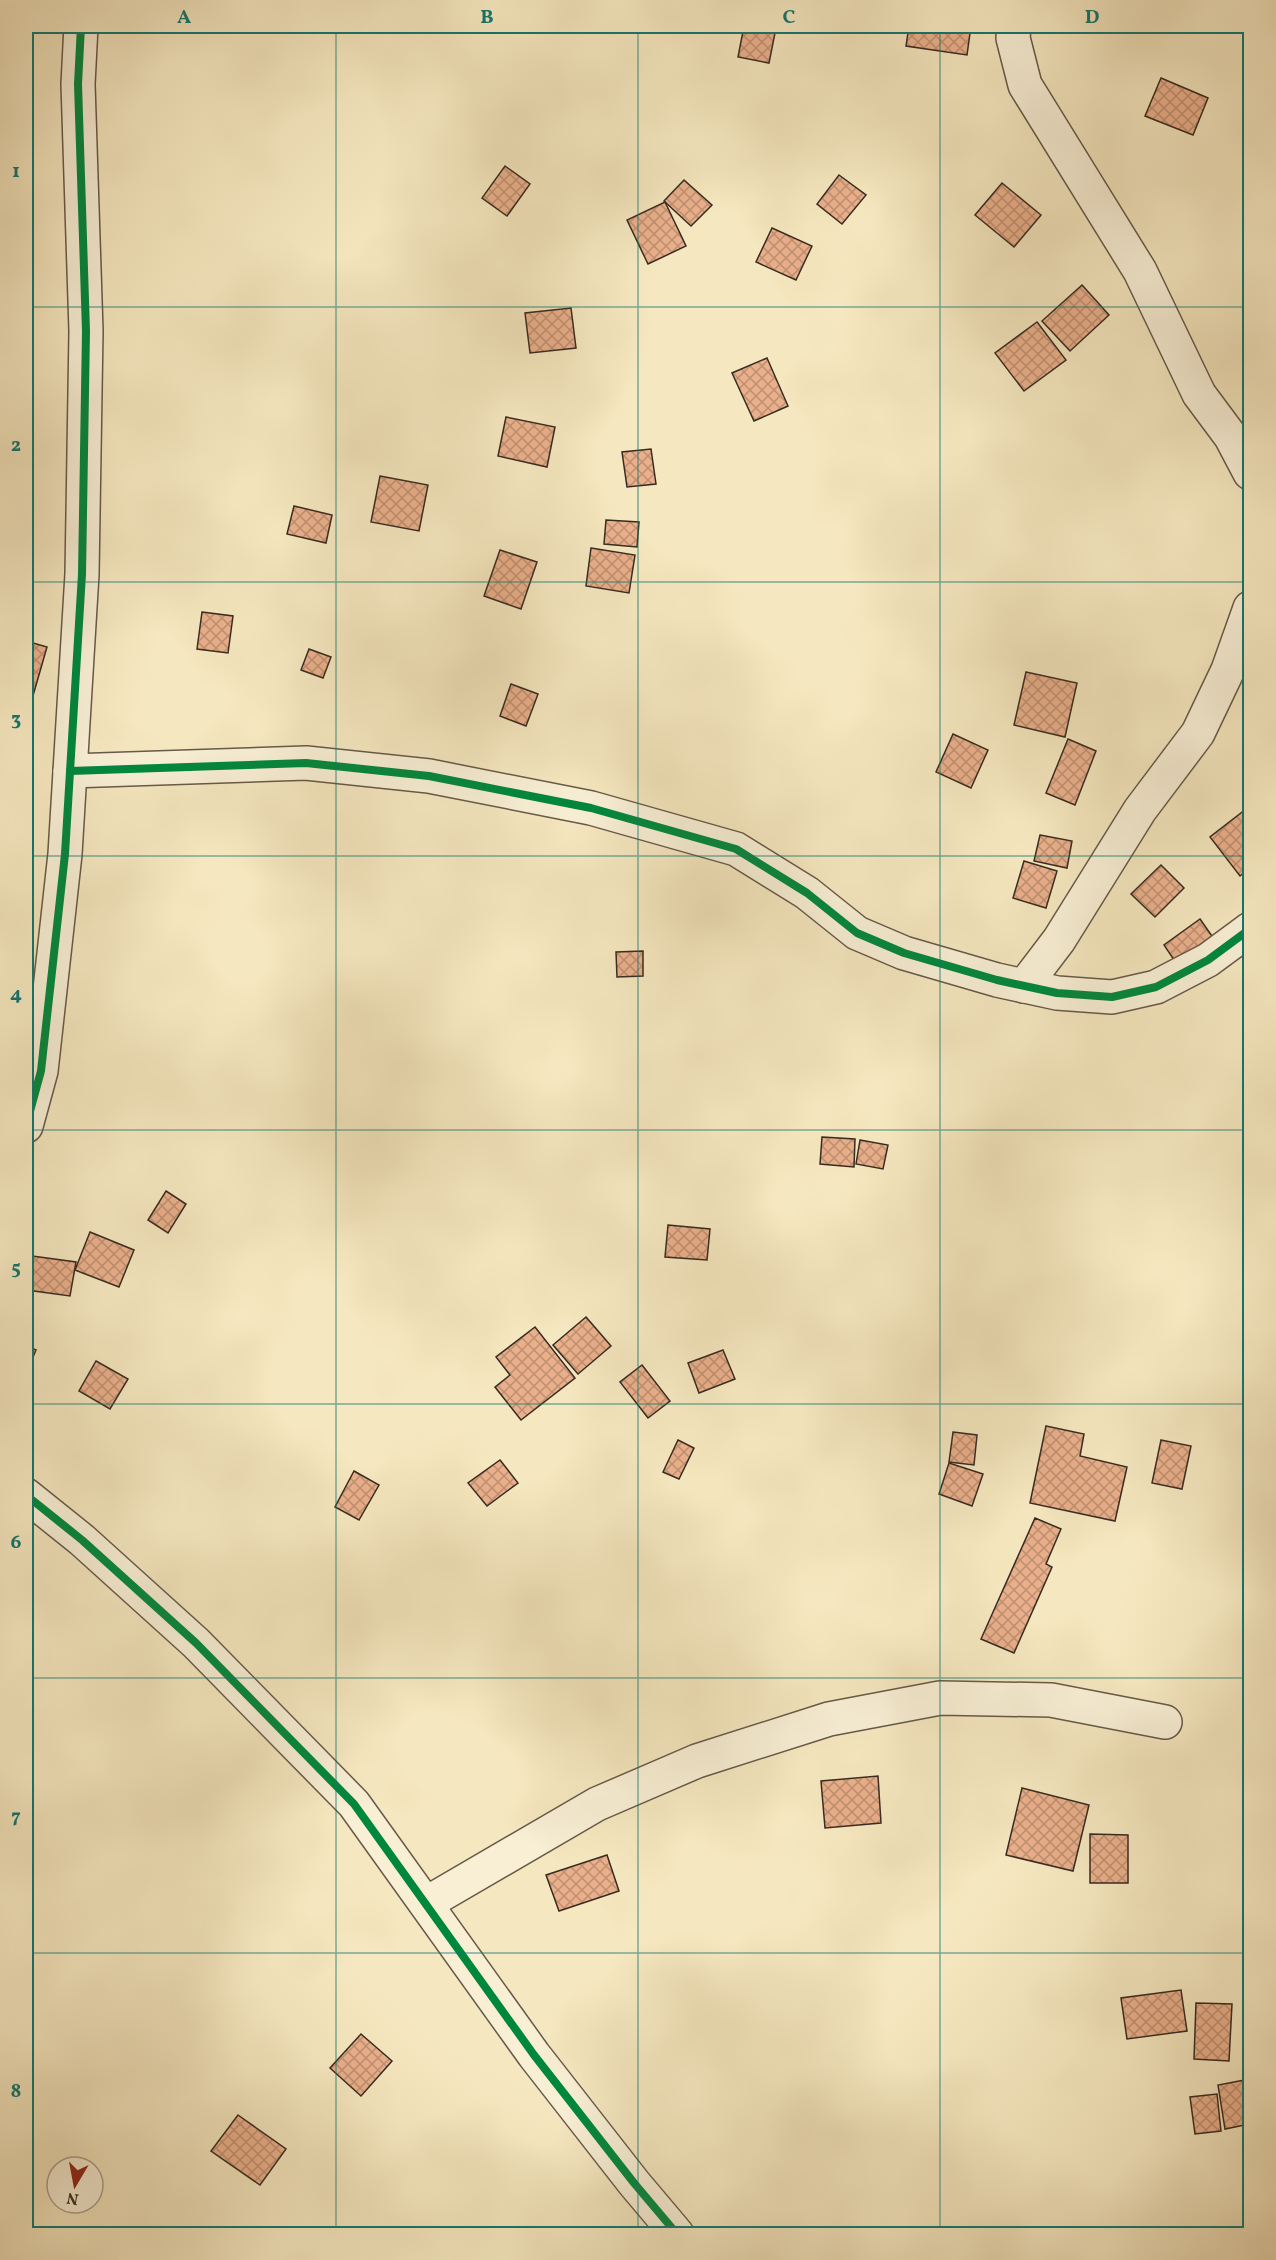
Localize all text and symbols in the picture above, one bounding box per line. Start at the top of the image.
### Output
text: A [177,4,191,32]
text: B [480,4,494,32]
text: C [783,4,796,32]
text: D [1085,4,1099,32]
text: 1 [12,158,20,186]
text: 2 [11,432,21,460]
text: 3 [11,706,21,734]
text: 4 [10,981,22,1009]
text: 5 [11,1255,21,1283]
text: 6 [11,1529,22,1557]
text: 7 [11,1803,21,1831]
text: 8 [11,2078,21,2106]
north arrow [45,2155,105,2215]
text: N [65,2186,80,2210]

